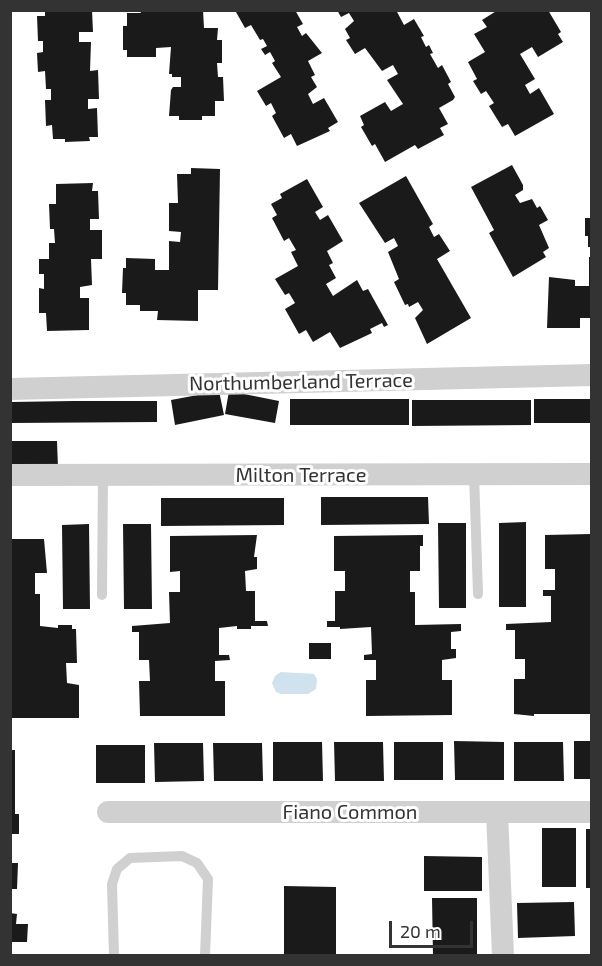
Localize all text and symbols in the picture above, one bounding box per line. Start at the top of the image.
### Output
street label: Northumberland Terrace [189,368,413,396]
street label: Milton Terrace [236,463,366,487]
street label: Fiano Common [283,800,417,824]
scale bar [392,909,476,947]
text: 20 m [400,920,441,942]

